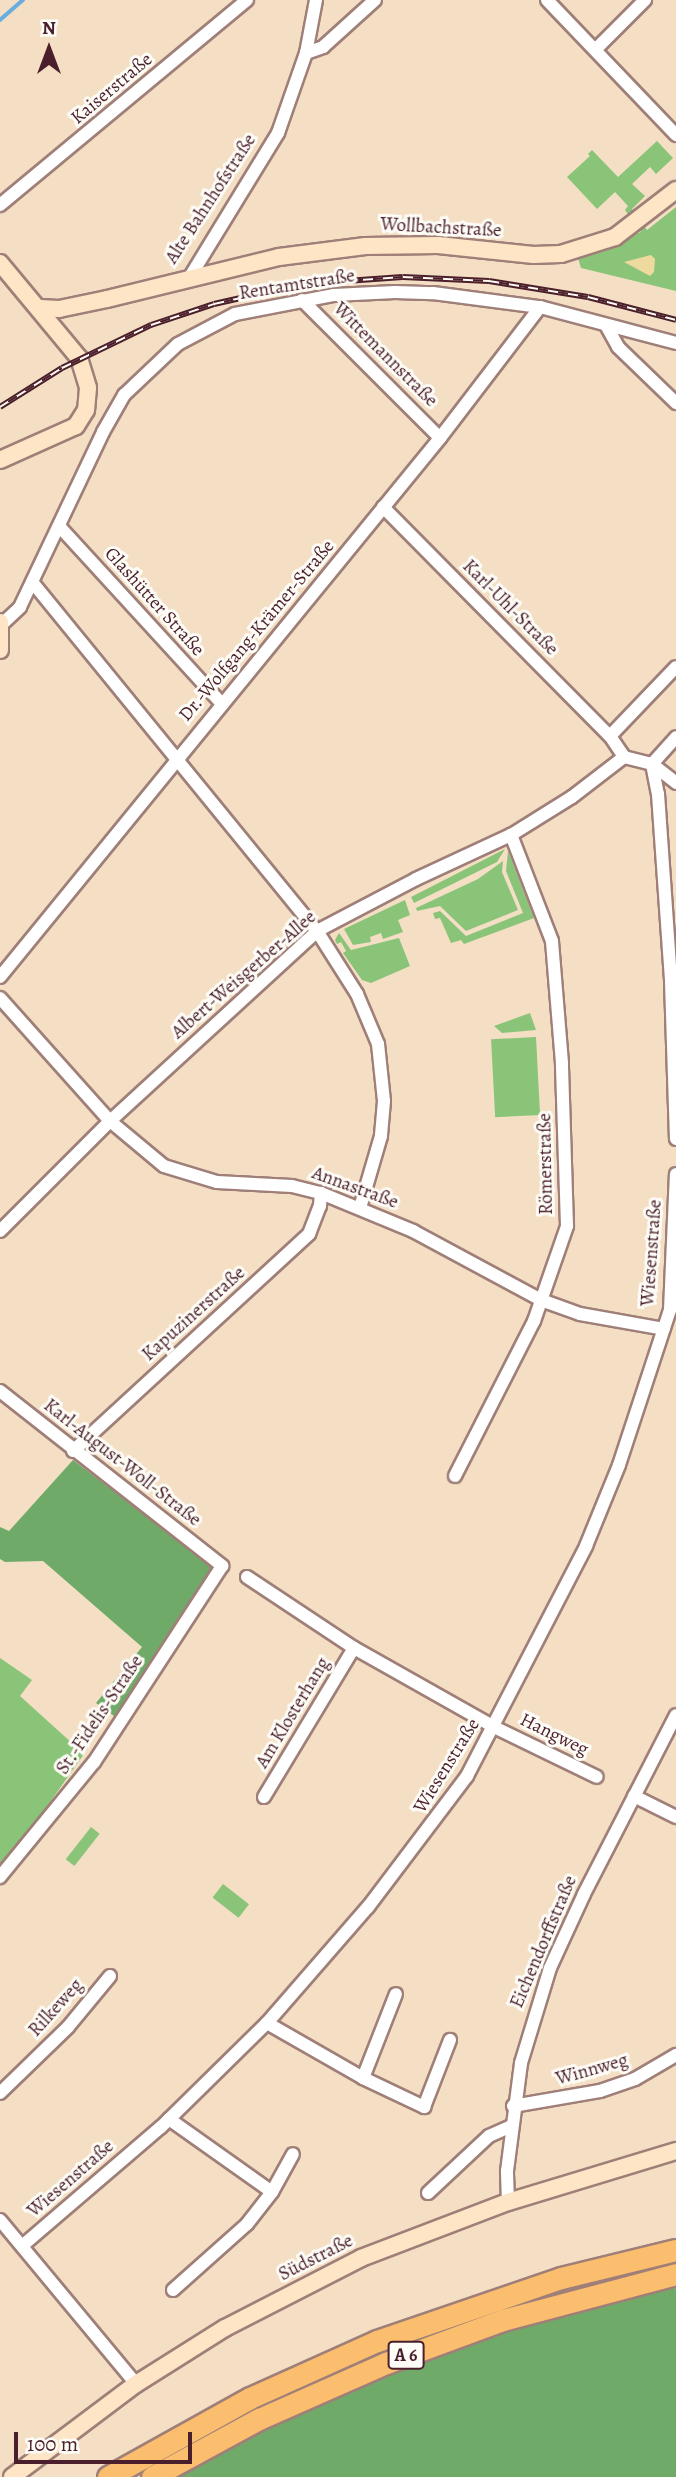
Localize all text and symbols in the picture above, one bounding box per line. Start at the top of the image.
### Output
north arrow [14,14,84,84]
text: N [42,15,56,41]
street label: Kaiserstraße [67,48,157,130]
street label: Alte Bahnhofstraße [161,130,261,268]
street label: Wollbachstraße [380,213,502,243]
street label: Rentamtstraße [238,265,356,305]
street label: Wittemannstraße [328,298,442,412]
street label: Dr.-Wolfgang-Krämer-Straße [174,536,340,726]
street label: Glashütter Straße [99,543,209,661]
street label: Karl-Uhl-Straße [457,555,563,661]
street label: Albert-Weisgerber-Allee [167,906,321,1044]
street label: Römerstraße [534,1113,558,1215]
street label: Annastraße [309,1162,401,1214]
street label: Wiesenstraße [637,1199,667,1307]
street label: Kapuzinerstraße [138,1262,250,1366]
street label: Karl-August-Woll-Straße [39,1394,205,1532]
street label: St.-Fidelis-Straße [52,1651,148,1779]
street label: Am Klosterhang [251,1654,335,1772]
street label: Hangweg [516,1709,592,1761]
street label: Wiesenstraße [409,1715,485,1817]
street label: Eichendorffstraße [506,1872,582,2012]
street label: Rilkeweg [24,1974,88,2042]
street label: Winnweg [553,2049,631,2091]
street label: Wiesenstraße [23,2135,119,2223]
street label: Südstraße [275,2230,357,2286]
road number: A 6 [387,2340,425,2370]
scale bar [18,2418,196,2462]
text: 100 m [27,2430,78,2458]

